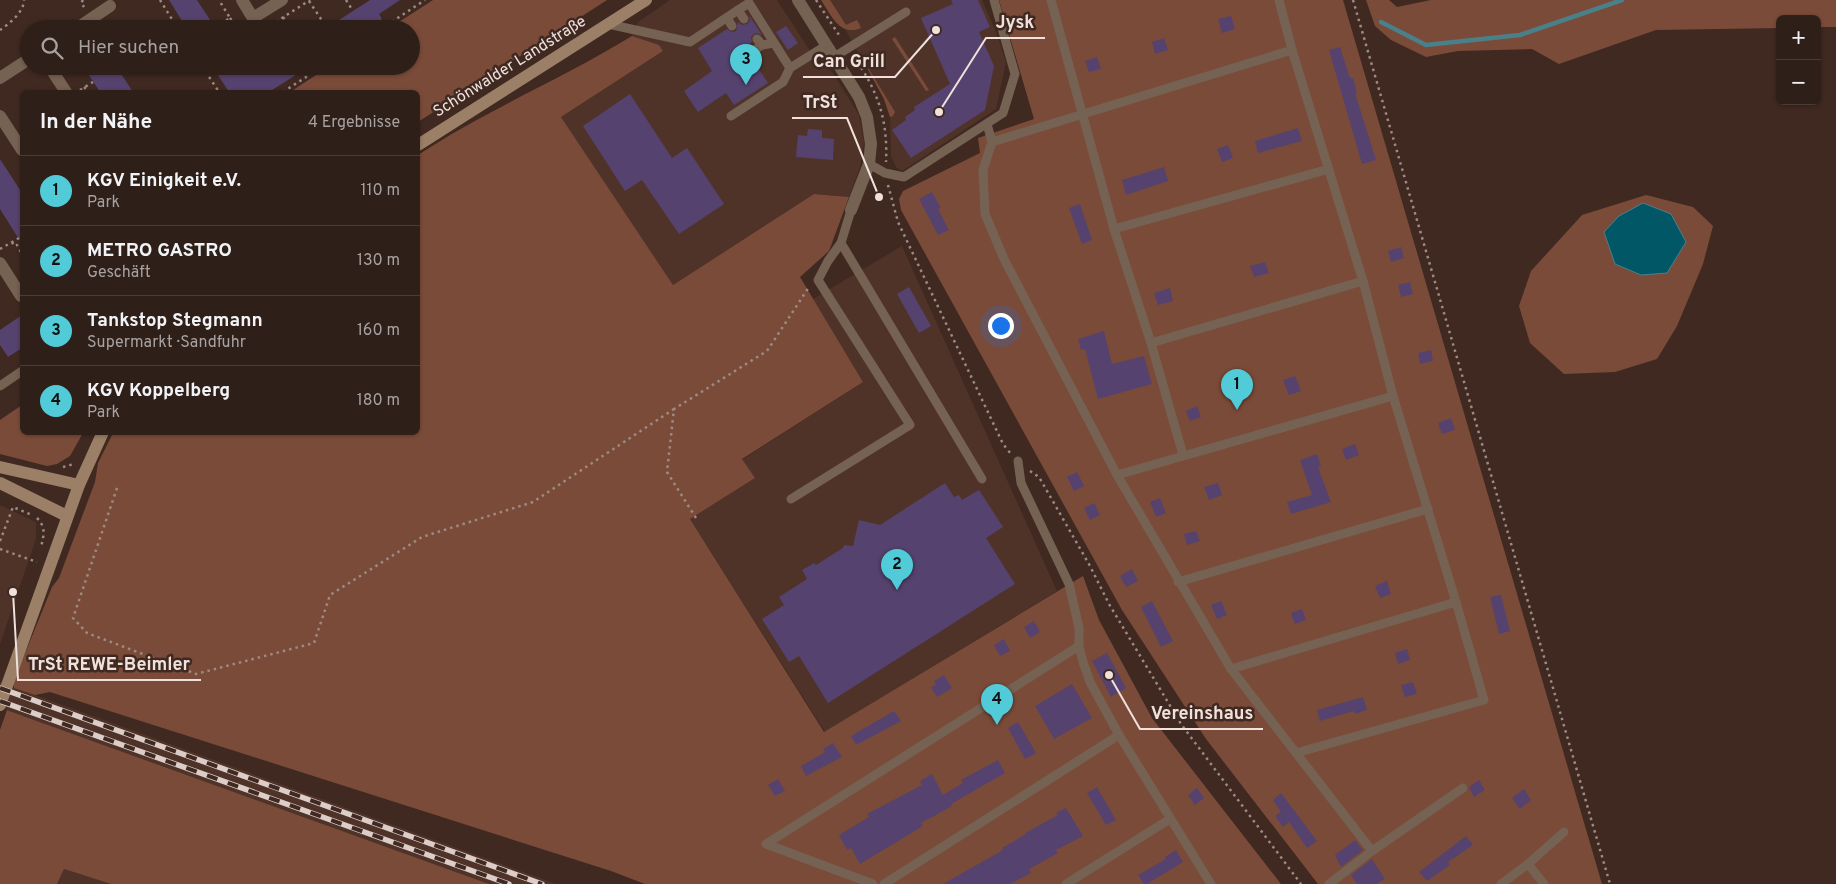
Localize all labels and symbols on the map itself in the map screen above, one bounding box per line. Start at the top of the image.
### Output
callout: Jysk [986,5,1045,38]
street label: Schönwalder Landstraße [430,12,590,122]
text: Jysk [996,12,1034,35]
pin: 3 [730,44,762,85]
callout: Can Grill [803,44,895,77]
text: Can Grill [813,51,885,74]
callout: TrSt [792,85,847,118]
text: TrSt [803,92,837,115]
your location [988,313,1014,339]
pin: 1 [1221,369,1253,410]
pin: 2 [881,549,913,590]
callout: TrSt REWE-Beimler [18,647,201,680]
text: TrSt REWE-Beimler [28,654,191,677]
pin: 4 [981,684,1013,725]
callout: Vereinshaus [1140,696,1263,729]
text: Vereinshaus [1151,703,1253,726]

